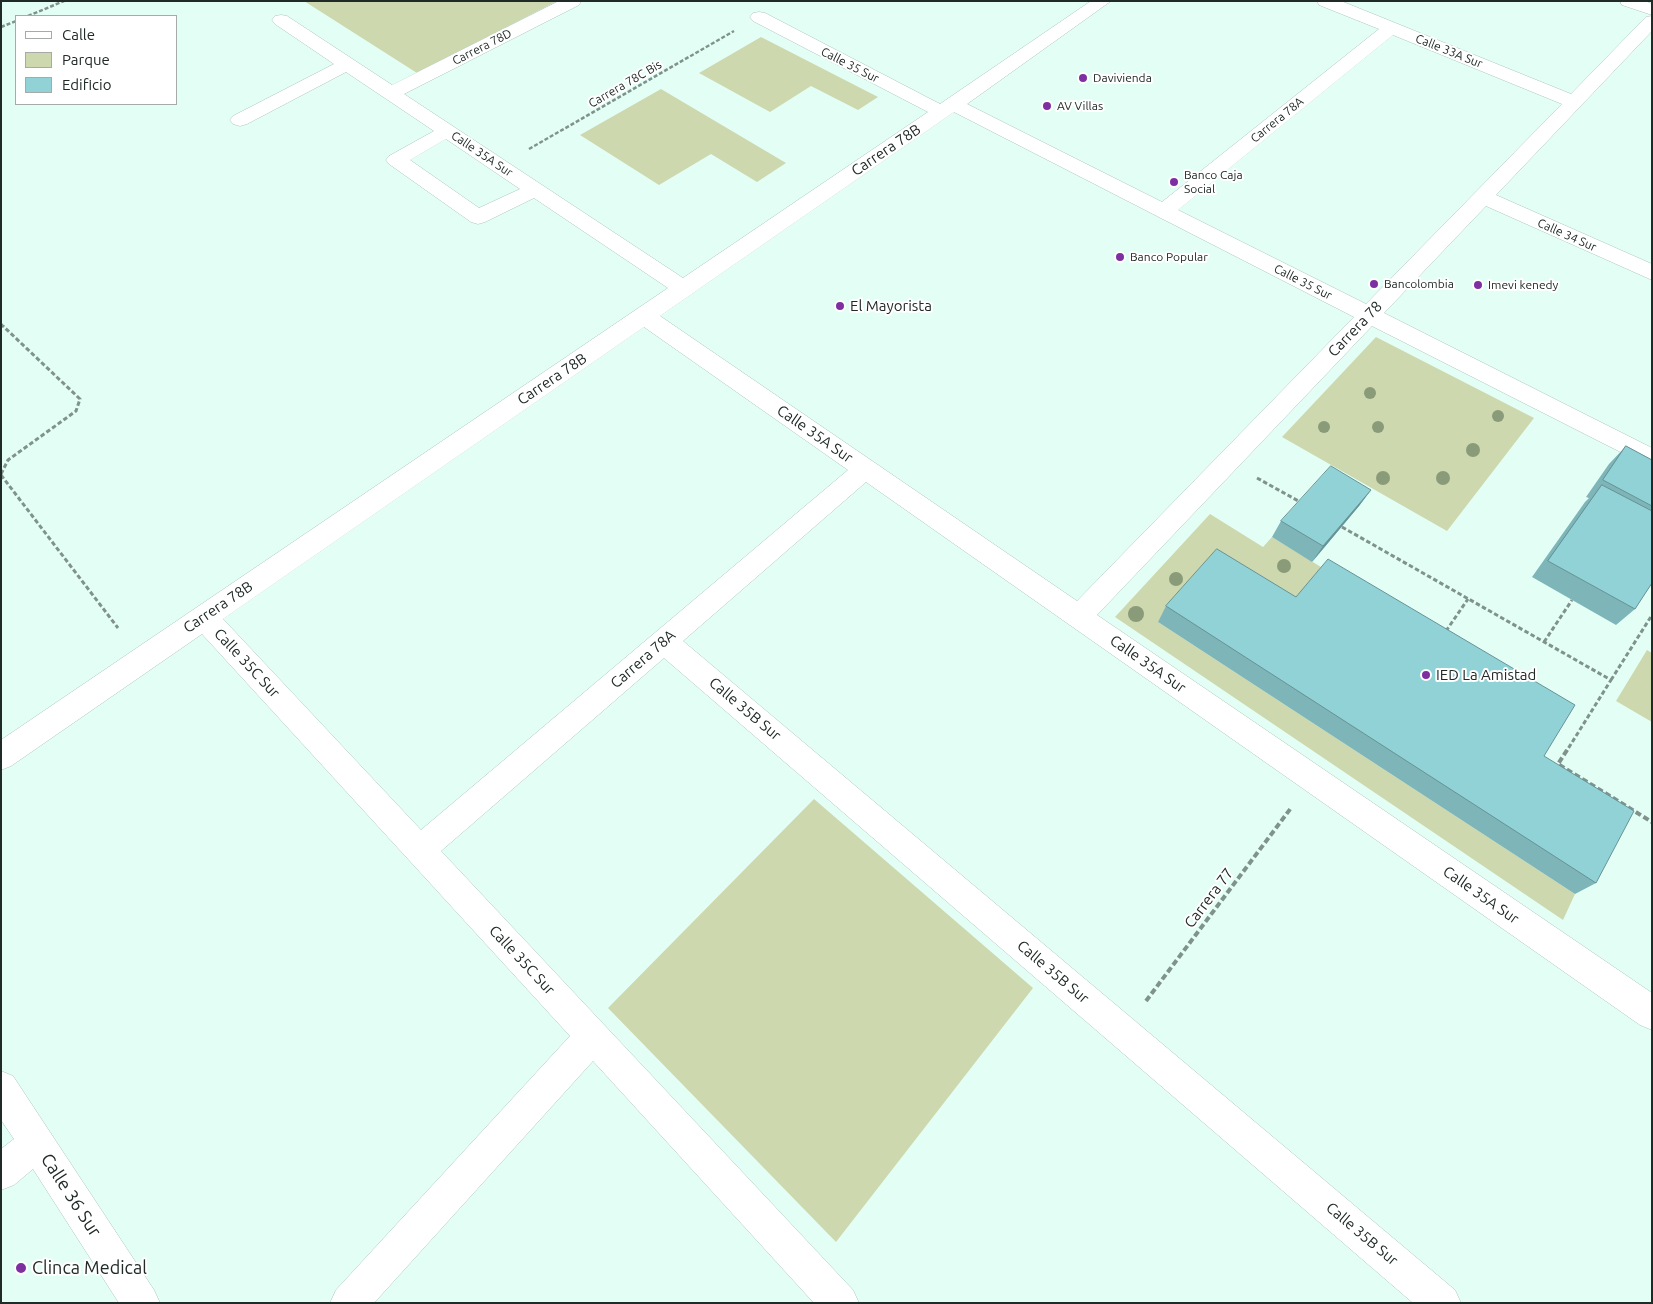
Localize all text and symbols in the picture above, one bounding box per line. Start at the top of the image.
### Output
legend [15,15,178,105]
text: Calle [62,26,95,43]
street label: Carrera 78D [450,26,514,68]
street label: Calle 33A Sur [1413,31,1485,71]
street label: Calle 35 Sur [819,44,881,86]
text: Parque [62,51,110,68]
street label: Carrera 78C Bis [586,57,664,111]
place label: Davivienda [1093,71,1152,85]
marker: Davivienda [1077,72,1089,84]
text: Edificio [62,76,111,93]
street label: Carrera 78A [1248,94,1306,146]
place label: AV Villas [1057,99,1103,113]
marker: AV Villas [1041,100,1053,112]
street label: Carrera 78B [848,120,924,180]
street label: Calle 35A Sur [449,128,515,180]
place label: Banco Caja Social [1184,168,1243,196]
marker: Banco Caja Social [1168,176,1180,188]
street label: Calle 34 Sur [1535,216,1599,254]
place label: Banco Popular [1130,250,1208,264]
marker: Banco Popular [1114,251,1126,263]
street label: Calle 35 Sur [1272,261,1334,303]
place label: Bancolombia [1384,277,1454,291]
marker: Bancolombia [1368,278,1380,290]
place label: Imevi kenedy [1488,278,1558,292]
marker: Imevi kenedy [1472,279,1484,291]
place label: El Mayorista [850,297,932,315]
street label: Carrera 78 [1324,297,1386,361]
marker: El Mayorista [834,300,846,312]
street label: Carrera 78B [514,349,590,409]
street label: Calle 35A Sur [774,401,856,467]
street label: Carrera 78B [180,577,256,637]
street label: Calle 35C Sur [210,625,284,701]
street label: Carrera 78A [607,626,679,692]
street label: Calle 35A Sur [1107,631,1189,697]
place label: IED La Amistad [1436,666,1536,684]
marker: IED La Amistad [1420,669,1432,681]
street label: Calle 35B Sur [705,674,785,744]
street label: Calle 35A Sur [1440,862,1522,928]
street label: Carrera 77 [1181,865,1237,931]
street label: Calle 35C Sur [485,922,559,998]
street label: Calle 35B Sur [1013,937,1093,1007]
street label: Calle 36 Sur [36,1149,106,1241]
street label: Calle 35B Sur [1322,1199,1402,1269]
place label: Clinca Medical [32,1257,147,1279]
marker: Clinca Medical [14,1261,28,1275]

